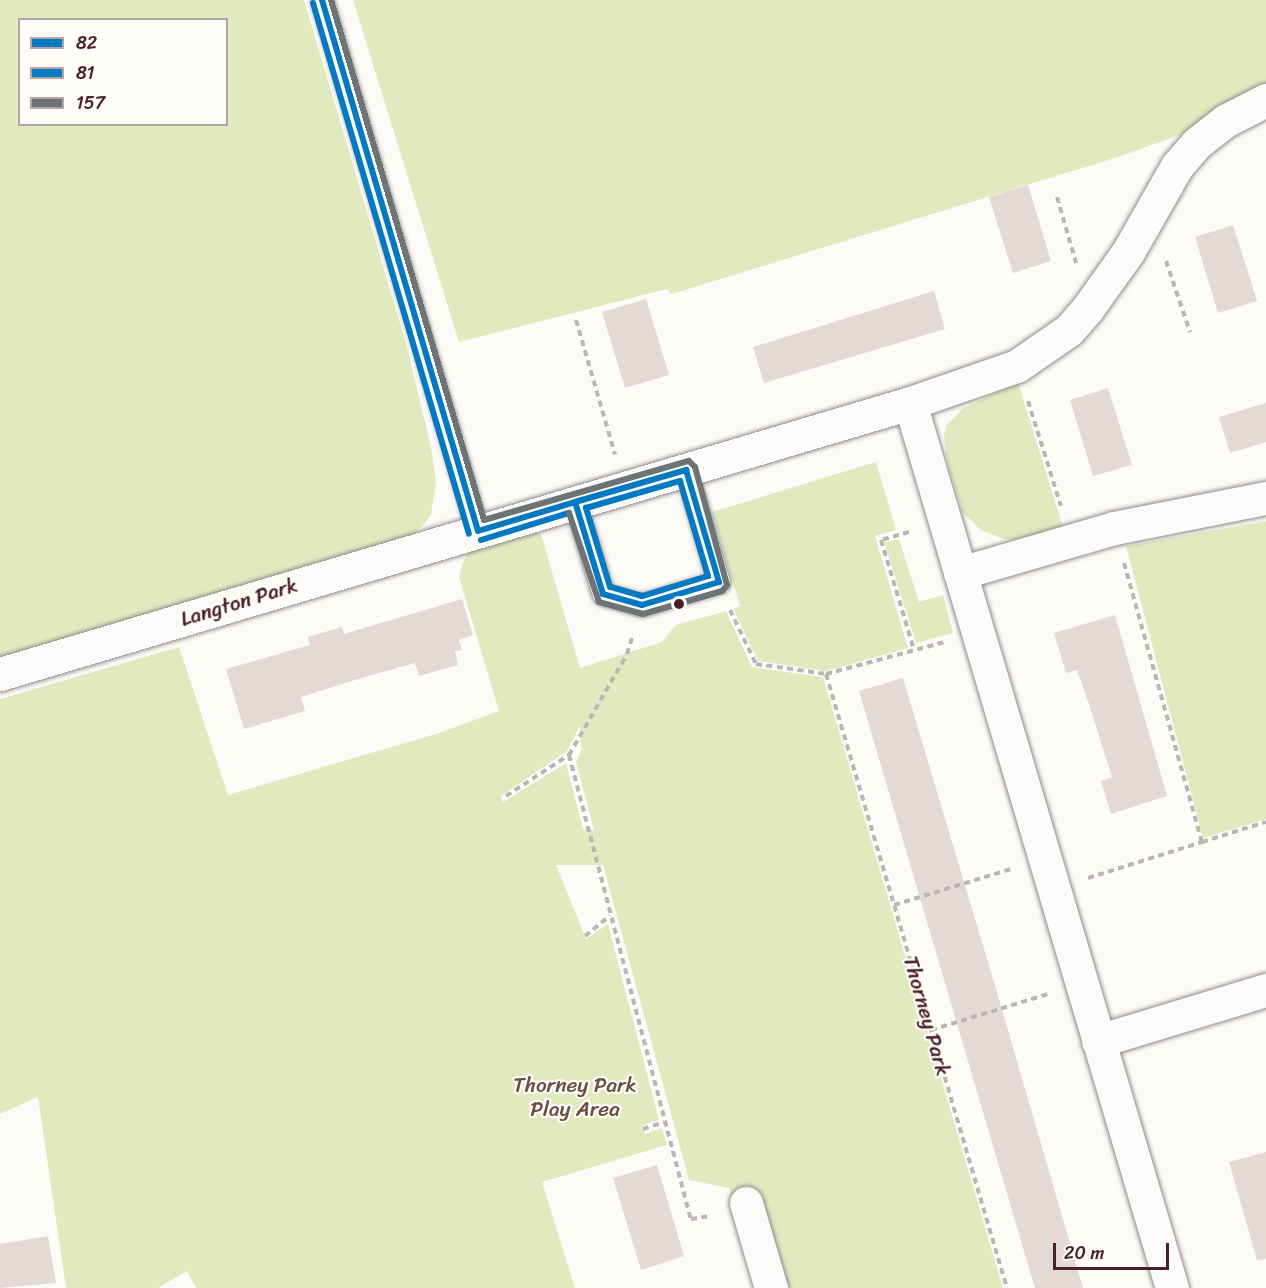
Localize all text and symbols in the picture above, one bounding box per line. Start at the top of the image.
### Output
legend [18,18,228,126]
text: 82 [76,27,97,59]
text: 81 [76,57,95,89]
text: 157 [76,87,105,119]
street label: Langton Park [177,572,301,632]
unlabelled marker [673,598,685,610]
street label: Thorney Park [898,953,956,1079]
park label: Thorney Park Play Area [513,1072,637,1122]
scale bar [1056,1231,1172,1269]
text: 20 m [1064,1237,1104,1269]

